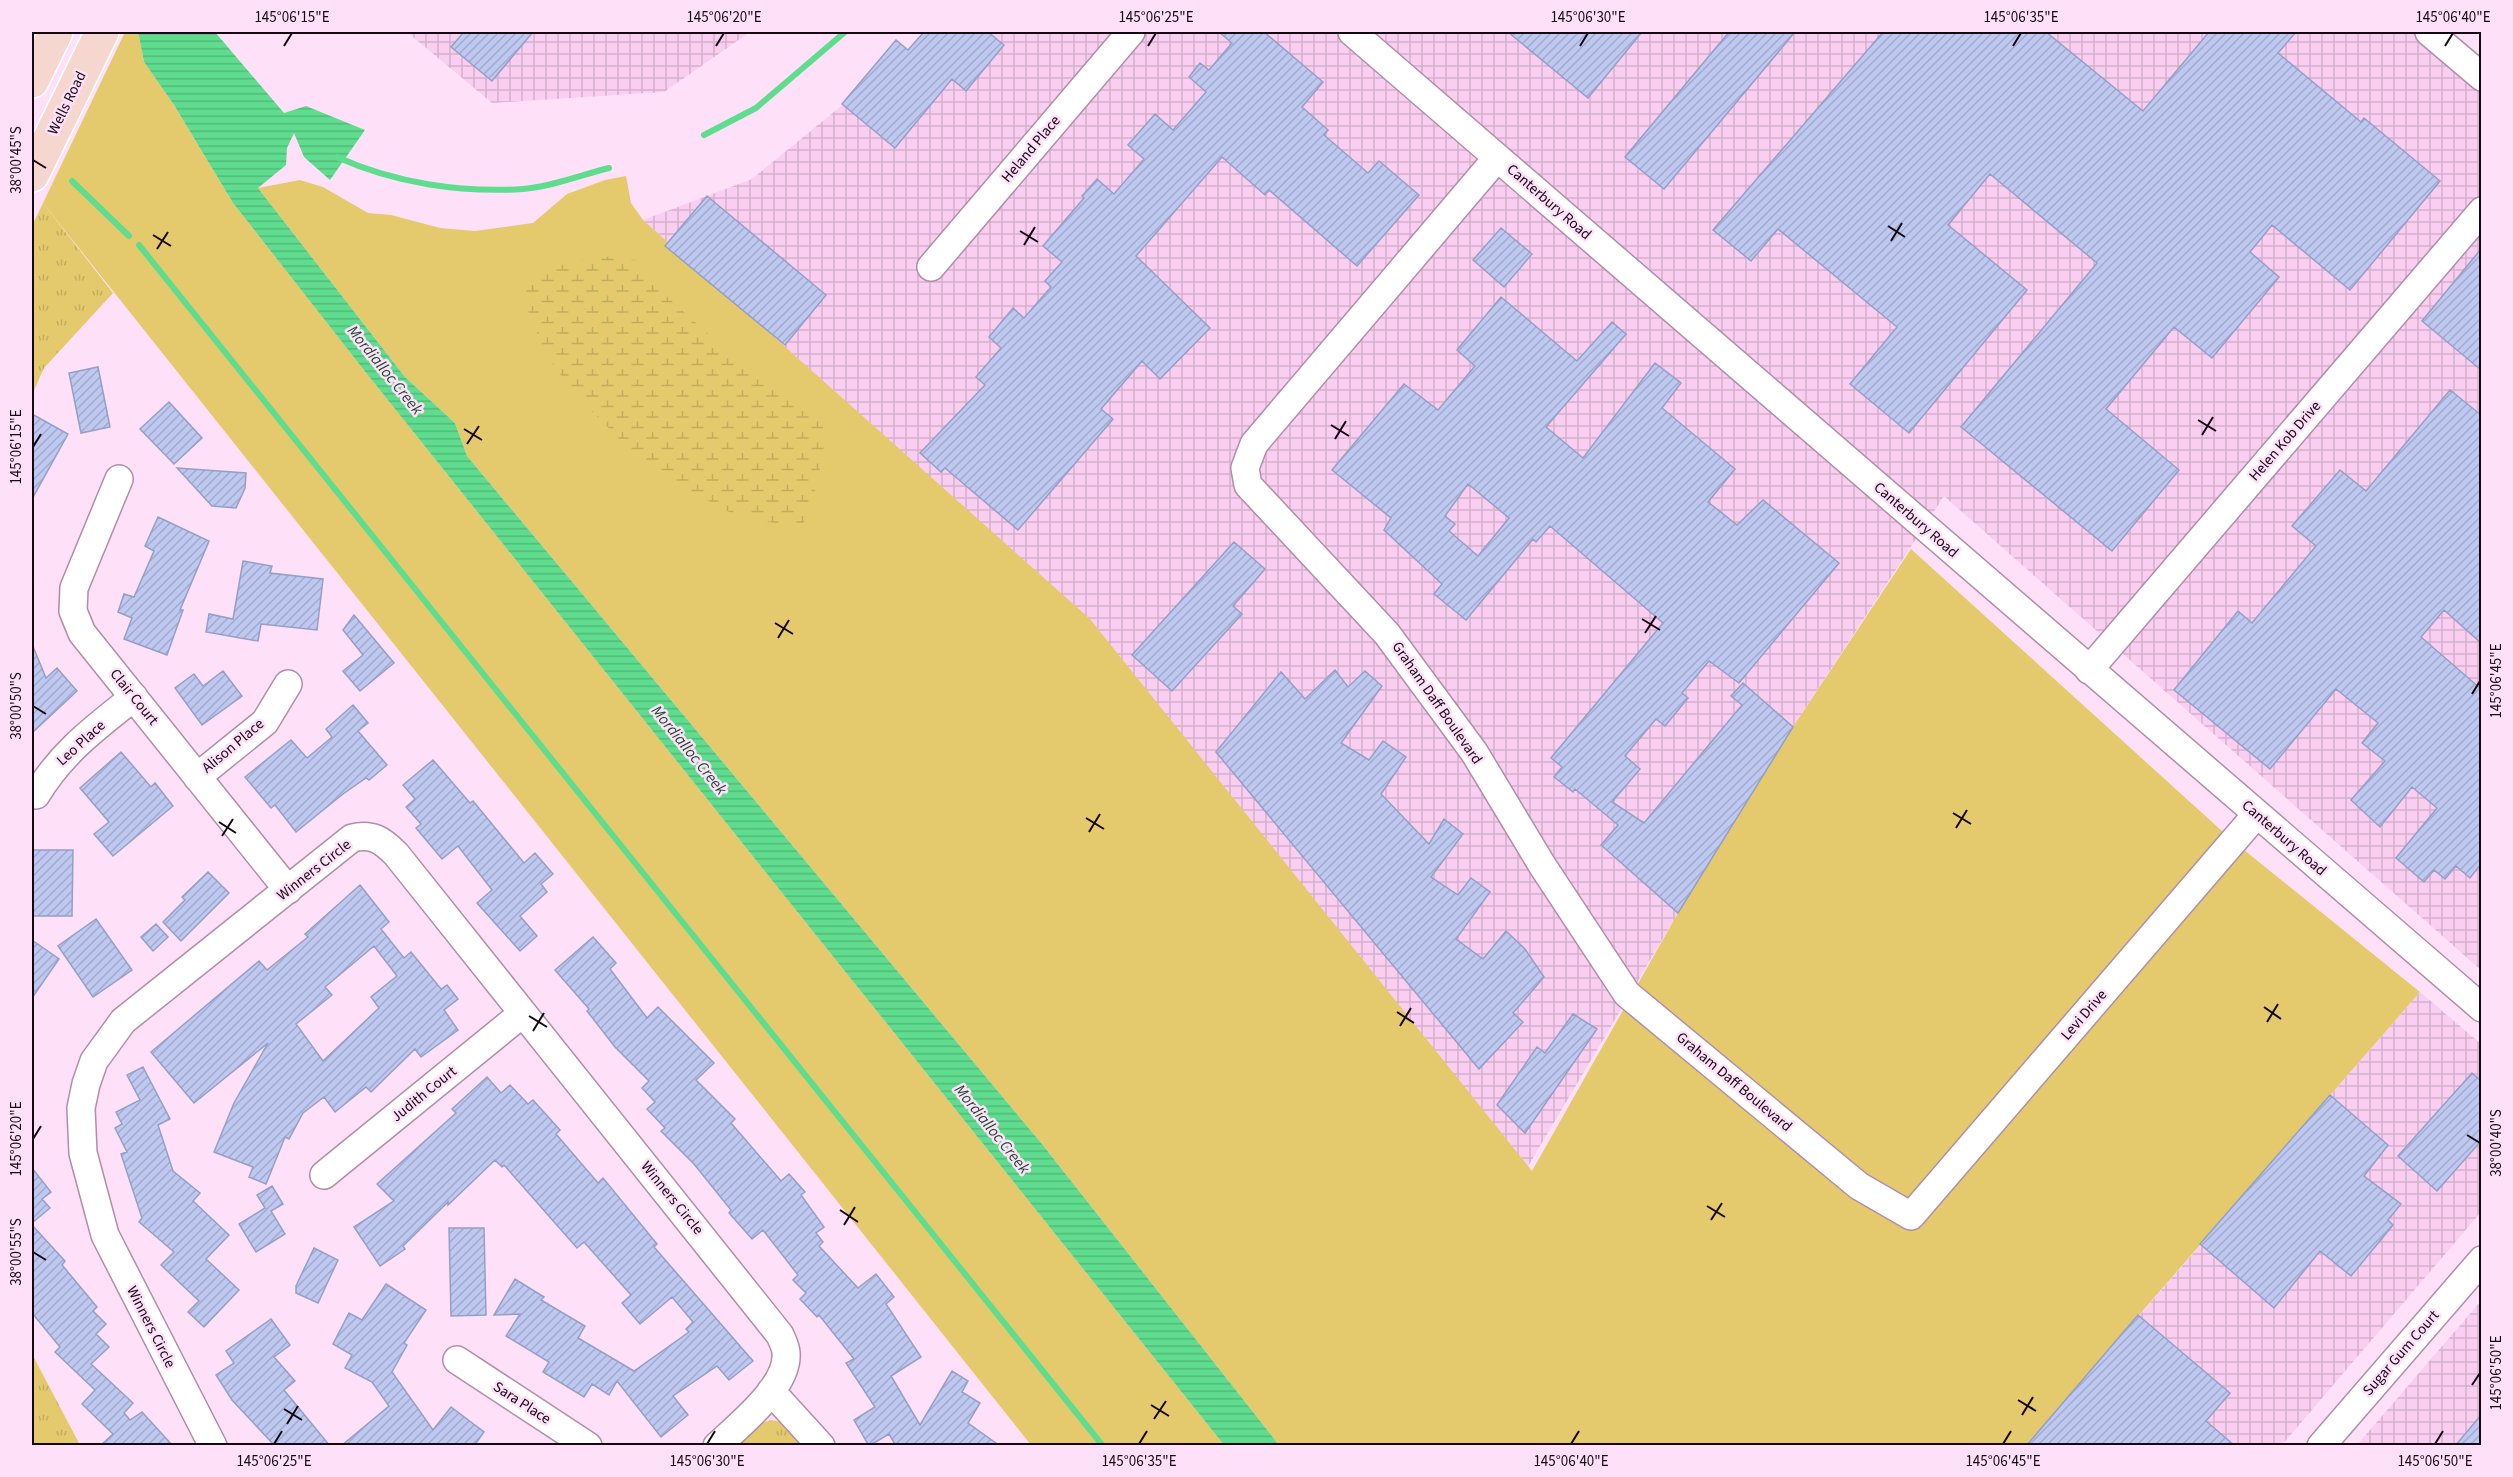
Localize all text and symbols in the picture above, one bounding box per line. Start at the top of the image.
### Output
text: 145°06'15"E [254,7,330,28]
text: 145°06'20"E [686,7,762,28]
text: 145°06'25"E [1118,7,1194,28]
text: 145°06'30"E [1550,7,1626,28]
text: 145°06'35"E [1983,7,2059,28]
text: 145°06'40"E [2415,7,2491,28]
street label: Wells Road [43,68,91,138]
street label: Heland Place [997,111,1065,187]
text: 38°00'45"S [6,126,27,194]
street label: Canterbury Road [1502,159,1596,245]
water label: Mordialloc Creek [342,321,428,420]
street label: Helen Kob Drive [2244,396,2326,486]
text: 145°06'15"E [6,409,27,485]
street label: Canterbury Road [1869,477,1963,563]
street label: Graham Daff Boulevard [1387,637,1487,769]
text: 145°06'45"E [2486,643,2507,719]
street label: Clair Court [105,664,163,730]
text: 38°00'50"S [6,672,27,740]
water label: Mordialloc Creek [646,701,732,800]
street label: Alison Place [197,714,269,778]
street label: Leo Place [52,715,110,771]
street label: Canterbury Road [2237,795,2331,881]
street label: Winners Circle [272,834,356,906]
street label: Levi Drive [2056,985,2112,1045]
street label: Graham Daff Boulevard [1672,1027,1796,1137]
street label: Judith Court [387,1061,461,1127]
water label: Mordialloc Creek [949,1080,1035,1179]
text: 145°06'20"E [6,1101,27,1177]
text: 38°00'40"S [2486,1109,2507,1177]
street label: Winners Circle [636,1157,708,1239]
text: 38°00'55"S [6,1218,27,1286]
street label: Winners Circle [121,1282,181,1372]
street label: Sugar Gum Court [2358,1306,2444,1400]
text: 145°06'50"E [2486,1335,2507,1411]
street label: Sara Place [489,1377,555,1429]
text: 145°06'25"E [236,1451,312,1472]
text: 145°06'30"E [669,1451,745,1472]
text: 145°06'35"E [1101,1451,1177,1472]
text: 145°06'40"E [1533,1451,1609,1472]
text: 145°06'45"E [1965,1451,2041,1472]
text: 145°06'50"E [2397,1451,2473,1472]

